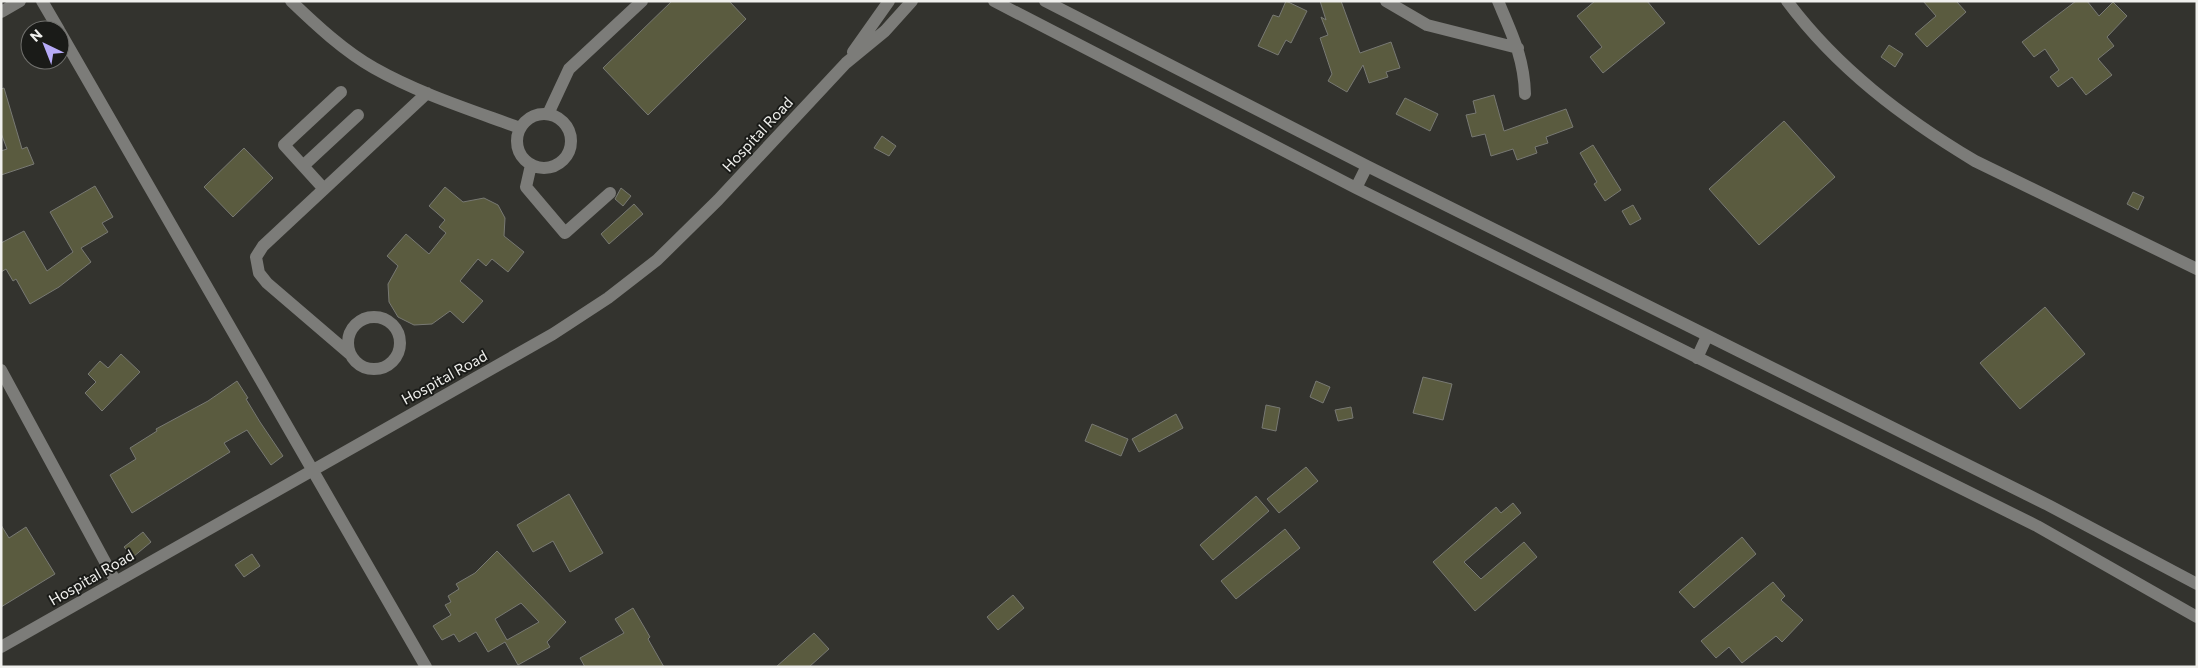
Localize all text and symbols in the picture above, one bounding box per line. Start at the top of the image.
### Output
north arrow [20,20,70,70]
text: N [26,25,45,45]
street label: Hospital Road [718,93,796,175]
street label: Hospital Road [398,346,490,408]
street label: Hospital Road [45,545,137,609]

